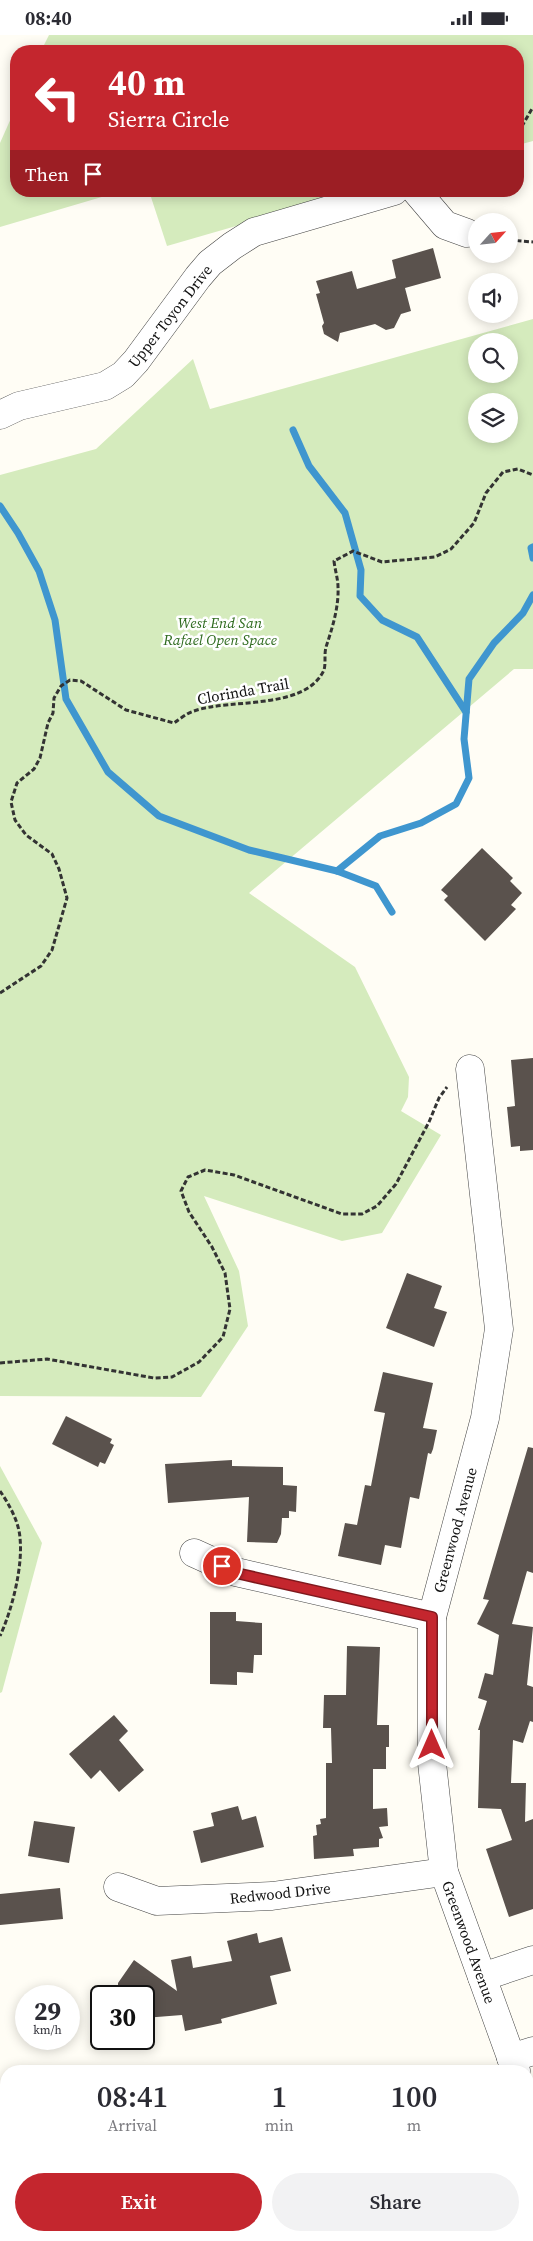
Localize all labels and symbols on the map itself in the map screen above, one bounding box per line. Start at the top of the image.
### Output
north arrow [468,213,518,263]
street label: Upper Toyon Drive [123,260,217,372]
park label: West End San Rafael Open Space [162,612,277,650]
street label: Clorinda Trail [196,673,291,709]
street label: Greenwood Avenue [428,1465,482,1595]
pin [201,1545,243,1587]
position arrow [405,1718,457,1770]
street label: Redwood Drive [228,1877,332,1909]
street label: Greenwood Avenue [437,1878,501,2007]
speed limit sign: 30 [90,1985,155,2050]

